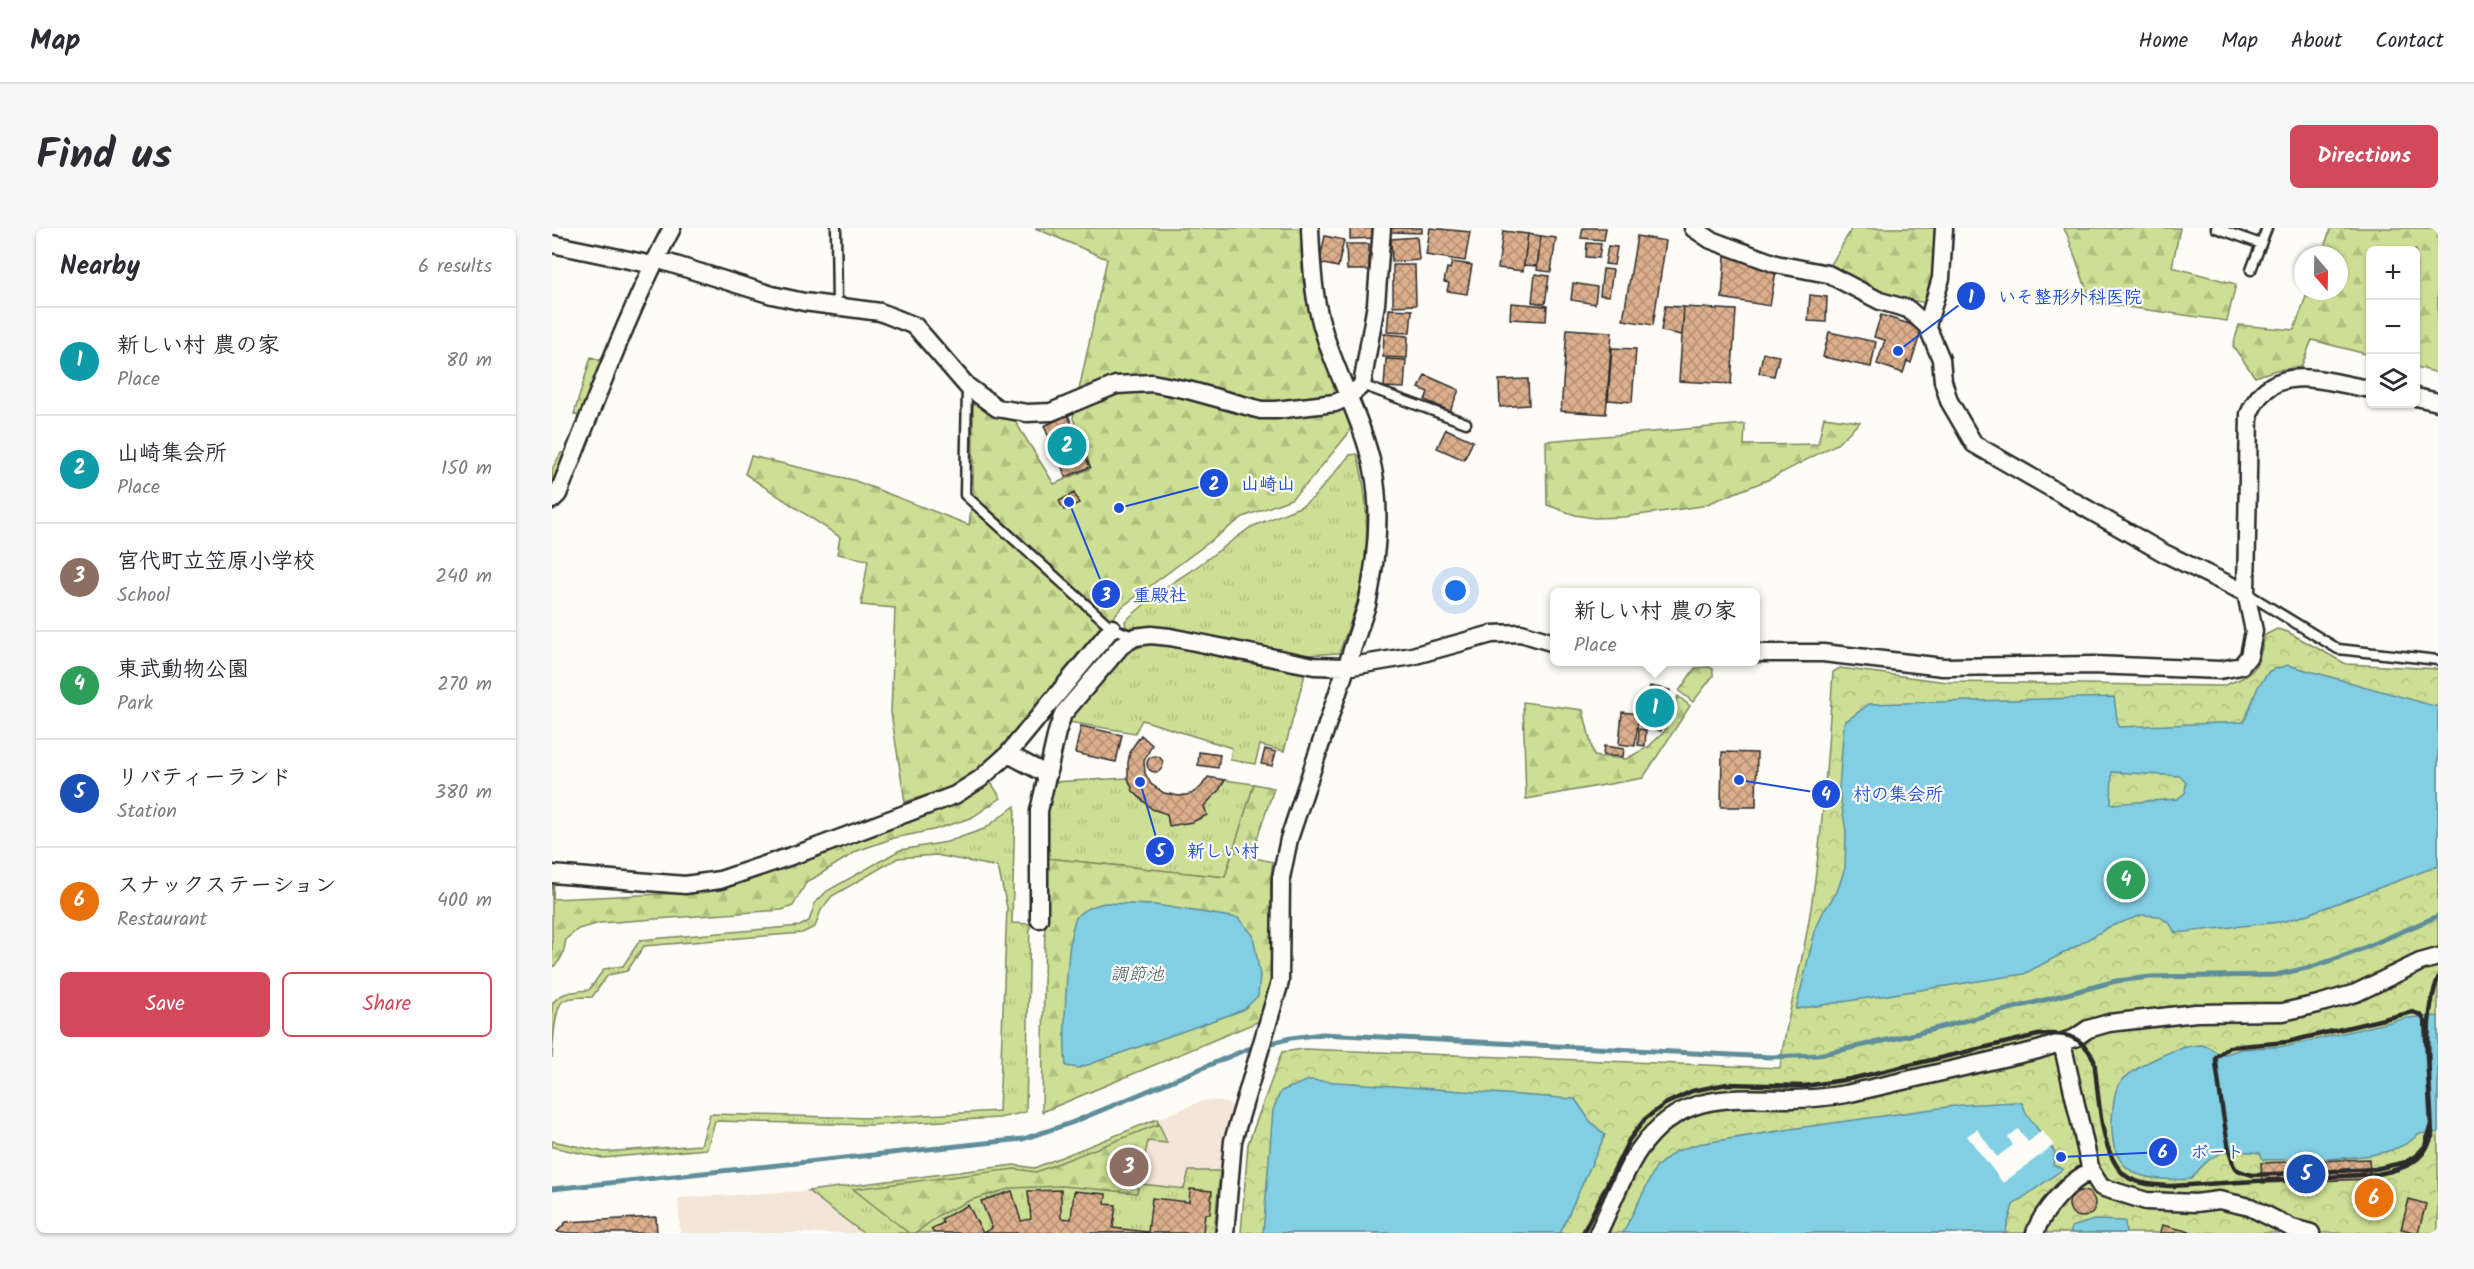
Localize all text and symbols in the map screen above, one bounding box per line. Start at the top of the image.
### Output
text: Map [30,19,81,64]
text: Home [2139,25,2188,58]
text: Map [2221,25,2258,58]
text: About [2291,25,2342,58]
text: Contact [2375,25,2444,58]
text: Find us [36,123,172,190]
button: Directions [2290,125,2438,188]
text: Nearby [60,246,140,288]
north arrow [2294,246,2348,300]
map controls [2366,246,2420,408]
button: + [2366,246,2420,300]
text: 6 results [418,251,492,283]
callout: いそ整形外科医院 [1956,278,2154,314]
text: 1 [1968,284,1974,313]
text: いそ整形外科医院 [1998,284,2142,313]
button: − [2366,300,2420,354]
text: 新しい村 農の家 [117,329,279,364]
text: 1 [76,345,83,377]
text: 80 m [446,345,492,377]
button: layers [2366,354,2420,408]
text: Place [117,364,160,396]
pin: 2 [1048,424,1086,468]
text: 山崎集会所 [117,437,227,472]
text: 2 [74,453,85,485]
text: 150 m [441,453,492,485]
callout: 山崎山 [1199,465,1307,501]
text: 2 [1209,471,1219,500]
text: 山崎山 [1241,471,1295,500]
text: Place [117,472,160,504]
text: 宮代町立笠原小学校 [117,545,315,580]
text: 3 [74,561,85,593]
text: 240 m [435,561,492,593]
callout: 重殿社 [1091,576,1199,612]
your location [1441,576,1470,605]
text: School [117,580,170,612]
text: 3 [1100,582,1111,611]
text: 重殿社 [1133,582,1187,611]
popup [1550,588,1760,666]
text: 新しい村 農の家 [1574,595,1736,630]
text: Place [1574,630,1617,662]
text: 東武動物公園 [117,653,249,688]
text: 4 [74,669,85,701]
text: 270 m [437,669,492,701]
pin: 1 [1636,686,1674,730]
text: Park [117,688,153,720]
text: リバティーランド [117,761,292,796]
callout: 村の集会所 [1811,776,1955,812]
text: 5 [74,777,85,809]
text: 380 m [435,777,492,809]
text: 4 [1821,781,1831,810]
text: 村の集会所 [1853,781,1943,810]
text: Station [117,796,177,828]
callout: 新しい村 [1145,833,1271,869]
text: 5 [1154,838,1166,867]
text: 新しい村 [1187,838,1259,867]
pin: 4 [2106,858,2146,902]
text: スナックステーション [117,869,337,904]
text: 6 [74,885,85,917]
text: 400 m [437,885,492,917]
text: Restaurant [117,904,207,936]
water label: 調節池 [1110,961,1165,990]
button: Save [60,972,270,1037]
button: Share [282,972,492,1037]
callout: ボート [2148,1134,2256,1170]
text: 6 [2158,1139,2168,1168]
text: ボート [2190,1139,2244,1168]
pin: 3 [1110,1144,1148,1190]
pin: 5 [2286,1152,2326,1196]
pin: 6 [2354,1176,2394,1220]

